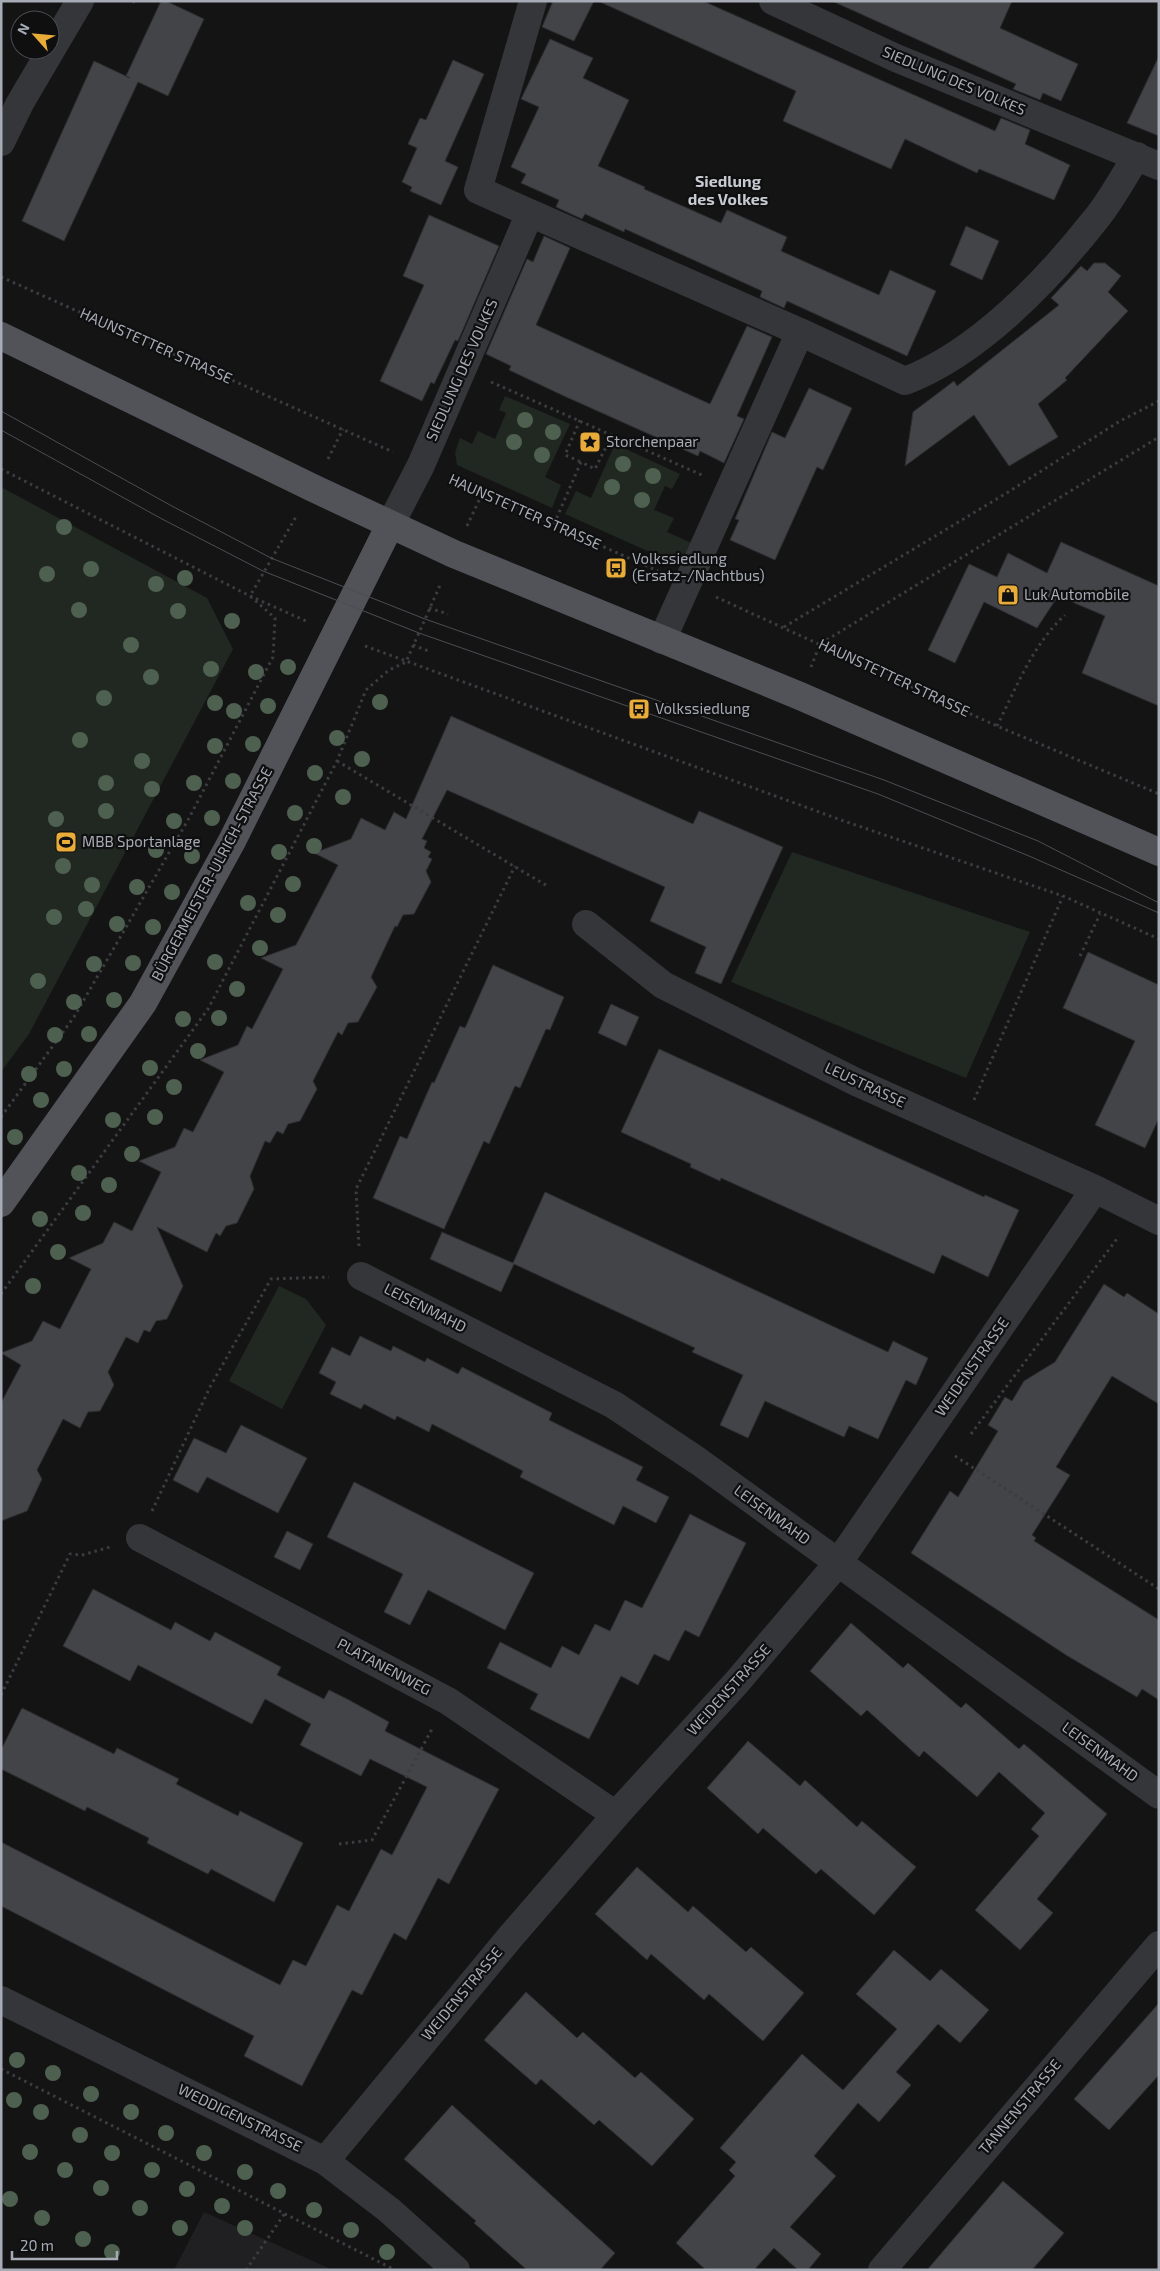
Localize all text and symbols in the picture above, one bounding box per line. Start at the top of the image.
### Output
north arrow [10,10,60,60]
text: N [13,21,33,37]
street label: SIEDLUNG DES VOLKES [880,42,1029,118]
district label: Siedlung des Volkes [688,171,768,208]
street label: SIEDLUNG DES VOLKES [422,296,501,443]
street label: HAUNSTETTER STRASSE [77,303,235,387]
place icon: Storchenpaar [578,430,602,454]
place label: Storchenpaar [606,432,698,450]
street label: HAUNSTETTER STRASSE [446,469,604,553]
place label: Volkssiedlung (Ersatz-/Nachtbus) [632,549,765,584]
bus stop icon: Volkssiedlung (Ersatz-/Nachtbus) [604,556,628,580]
shop icon: Luk Automobile [996,583,1020,607]
place label: Luk Automobile [1024,585,1129,603]
street label: HAUNSTETTER STRASSE [816,634,973,720]
bus stop icon: Volkssiedlung [627,697,651,721]
place label: Volkssiedlung [655,699,751,717]
street label: BÜRGERMEISTER-ULRICH-STRASSE [147,763,275,984]
sports icon: MBB Sportanlage [54,830,78,854]
place label: MBB Sportanlage [82,832,200,850]
street label: LEUSTRASSE [822,1058,909,1111]
street label: LEISENMAHD [381,1279,470,1336]
street label: WEIDENSTRASSE [930,1314,1012,1419]
street label: LEISENMAHD [731,1480,814,1548]
street label: PLATANENWEG [334,1634,434,1698]
street label: WEIDENSTRASSE [683,1640,774,1739]
street label: LEISENMAHD [1059,1717,1142,1785]
street label: WEIDENSTRASSE [417,1943,506,2044]
street label: TANNENSTRASSE [974,2055,1064,2157]
street label: WEDDIGENSTRASSE [175,2079,305,2155]
scale bar [12,2228,118,2260]
text: 20 m [20,2236,54,2254]

